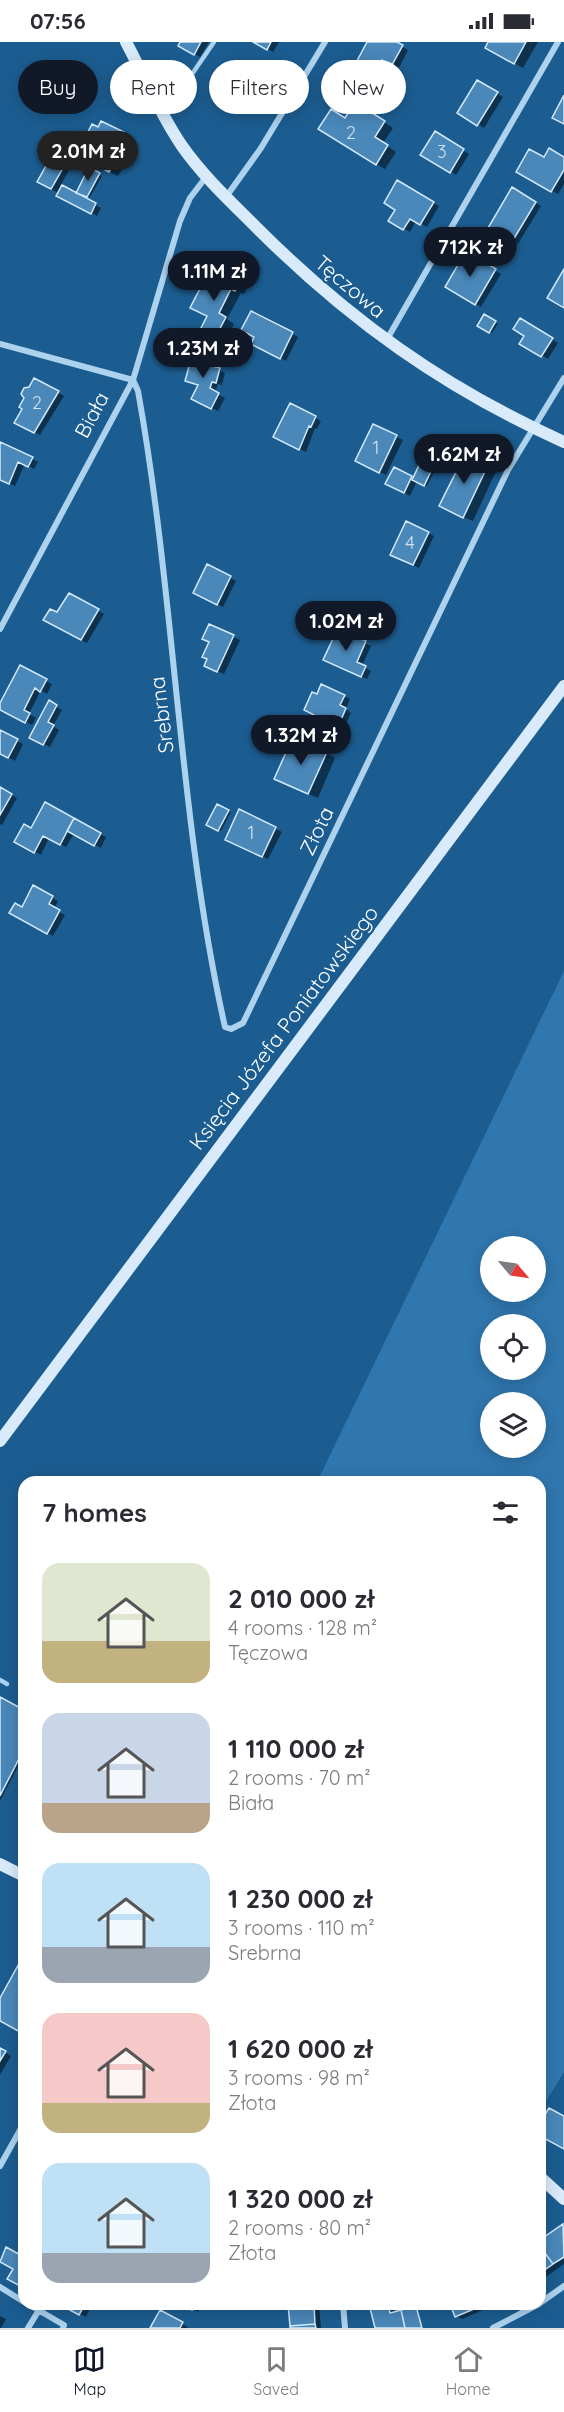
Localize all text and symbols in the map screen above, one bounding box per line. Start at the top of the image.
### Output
text: 07:56 [30,7,86,35]
chip: Buy [18,60,98,114]
chip: Rent [110,60,197,114]
chip: Filters [209,60,309,114]
chip: New [321,60,406,114]
house number: 2 [346,121,356,144]
pin: 2.01M zł [26,131,150,182]
text: 2.01M zł [51,138,125,163]
house number: 3 [437,140,447,163]
pin: 712K zł [415,227,525,278]
text: 712K zł [438,234,502,259]
street label: Tęczowa [310,249,391,323]
pin: 1.11M zł [152,251,276,302]
text: 1.11M zł [182,258,246,283]
pin: 1.23M zł [141,328,265,379]
text: 1.23M zł [167,335,239,360]
street label: Biała [68,387,114,442]
house number: 2 [32,391,42,414]
pin: 1.62M zł [402,434,526,485]
house number: 1 [373,436,379,459]
text: 1.62M zł [428,441,500,466]
house number: 4 [405,531,415,554]
pin: 1.02M zł [284,601,408,652]
text: 1.02M zł [309,608,383,633]
street label: Srebrna [143,675,179,755]
pin: 1.32M zł [239,715,363,766]
text: 1.32M zł [265,722,337,747]
street label: Złota [293,802,339,859]
house number: 1 [248,821,254,844]
street label: Księcia Józefa Poniatowskiego [183,900,383,1155]
north arrow [480,1236,546,1302]
map controls [480,1236,546,1458]
button: locate [480,1314,546,1380]
button: layers [480,1392,546,1458]
text: 7 homes [42,1496,147,1529]
icon: filters [489,1496,522,1529]
text: 2 010 000 zł [228,1582,374,1615]
icon: home [90,1587,162,1659]
text: 4 rooms · 128 m² [228,1615,377,1640]
text: Tęczowa [228,1640,308,1665]
text: 1 110 000 zł [228,1732,364,1765]
icon: home [90,1737,162,1809]
text: 2 rooms · 70 m² [228,1765,371,1790]
text: Biała [228,1790,274,1815]
text: 1 230 000 zł [228,1882,372,1915]
icon: home [90,1887,162,1959]
text: 3 rooms · 110 m² [228,1915,375,1940]
text: Srebrna [228,1940,301,1965]
text: 1 620 000 zł [228,2032,373,2065]
icon: home [90,2037,162,2109]
text: 3 rooms · 98 m² [228,2065,370,2090]
text: Złota [228,2090,276,2115]
text: 1 320 000 zł [228,2182,372,2215]
icon: home [90,2187,162,2259]
text: 2 rooms · 80 m² [228,2215,371,2240]
text: Złota [228,2240,276,2265]
tab: Map [73,2343,106,2399]
tab: Saved [253,2343,299,2399]
tab: Home [446,2343,491,2399]

